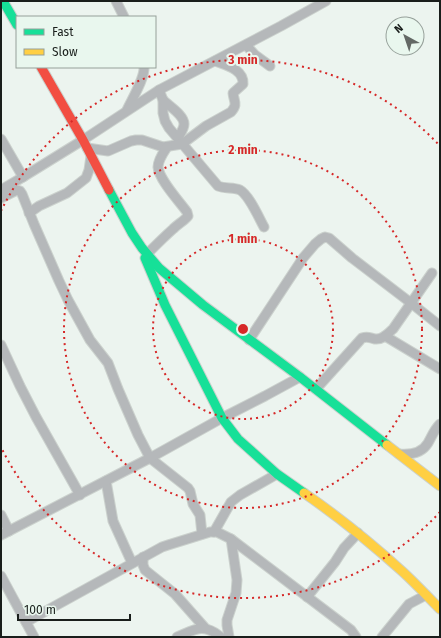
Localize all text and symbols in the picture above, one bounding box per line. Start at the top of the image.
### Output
legend [16,16,156,68]
north arrow [385,16,425,56]
text: N [392,21,406,36]
text: Fast [52,25,74,39]
text: Slow [52,45,78,59]
text: 3 min [227,53,258,67]
text: 2 min [228,143,258,157]
text: 1 min [229,232,257,246]
centre of rings [236,322,250,336]
scale bar [18,596,130,622]
text: 100 m [24,603,56,617]

